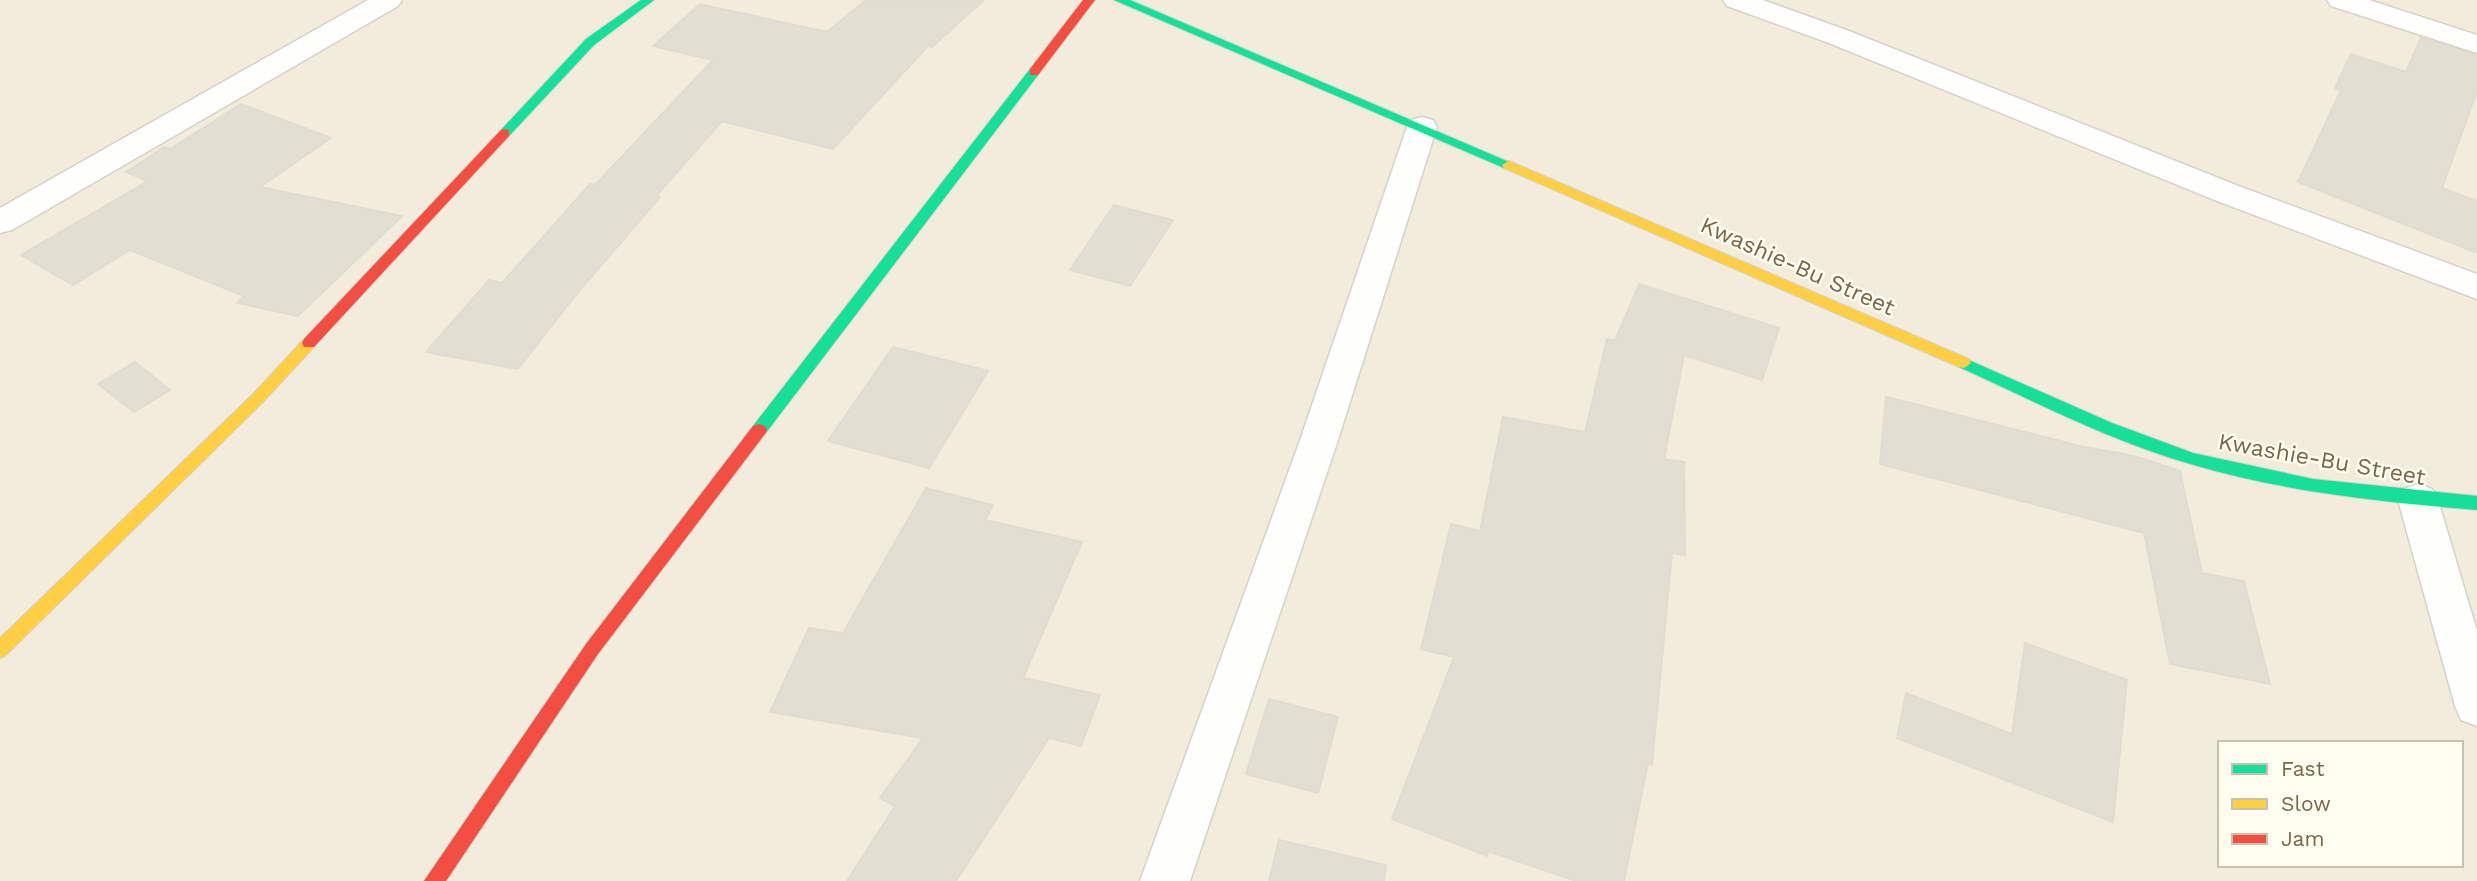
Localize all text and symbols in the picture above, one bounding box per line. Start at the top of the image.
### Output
street label: Kwashie-Bu Street [1696,211,1900,322]
street label: Kwashie-Bu Street [2216,428,2428,491]
legend [2218,741,2463,867]
text: Fast [2281,756,2325,781]
text: Slow [2281,791,2331,816]
text: Jam [2281,826,2324,851]

